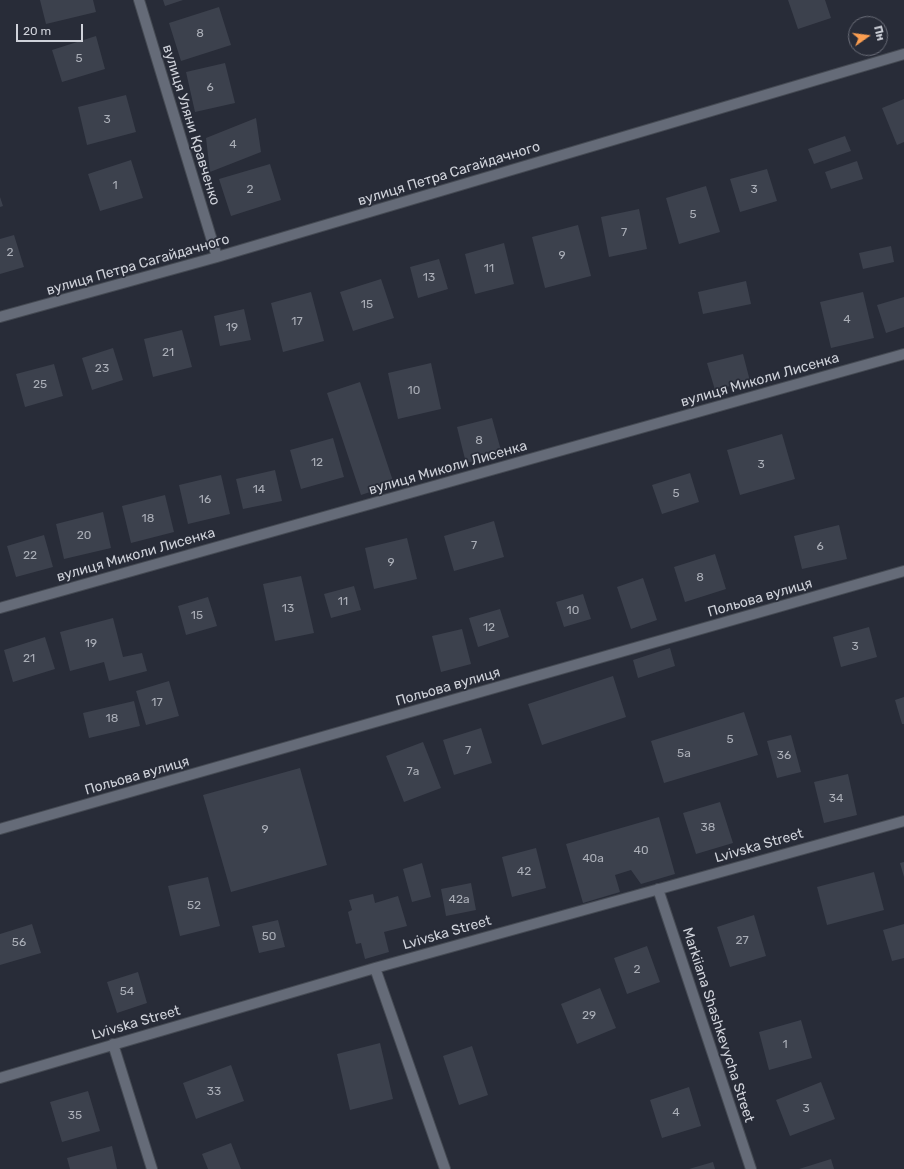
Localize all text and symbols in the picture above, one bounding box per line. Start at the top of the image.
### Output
scale bar [18,16,85,42]
north arrow [848,16,888,56]
text: 20 m [23,24,51,38]
text: Пн [871,24,887,42]
house number: 8 [196,27,204,41]
street label: вулиця Уляни Кравченко [159,43,223,207]
house number: 5 [75,52,83,66]
house number: 6 [206,81,214,95]
house number: 3 [103,113,111,127]
house number: 4 [229,138,237,152]
street label: вулиця Петра Сагайдачного [356,138,542,210]
house number: 1 [112,179,118,193]
house number: 2 [246,183,254,197]
house number: 3 [750,183,758,197]
house number: 5 [689,208,697,222]
house number: 7 [621,226,627,240]
street label: вулиця Петра Сагайдачного [45,231,231,299]
house number: 2 [6,246,14,260]
house number: 9 [558,249,566,263]
house number: 11 [484,262,494,276]
house number: 13 [423,271,435,285]
house number: 15 [361,298,373,312]
house number: 4 [843,313,851,327]
house number: 17 [291,315,303,329]
house number: 19 [226,321,238,335]
house number: 21 [162,346,174,360]
street label: вулиця Миколи Лисенка [679,349,841,411]
house number: 23 [95,362,109,376]
house number: 25 [33,378,47,392]
house number: 10 [408,384,420,398]
house number: 8 [475,434,483,448]
street label: вулиця Миколи Лисенка [367,437,529,499]
house number: 12 [311,456,323,470]
house number: 3 [757,458,765,472]
house number: 14 [253,483,265,497]
house number: 5 [672,487,680,501]
house number: 16 [199,493,211,507]
house number: 18 [142,512,154,526]
street label: вулиця Миколи Лисенка [55,524,217,586]
house number: 20 [77,529,91,543]
house number: 7 [471,539,477,553]
house number: 6 [816,540,824,554]
house number: 22 [23,549,37,563]
house number: 9 [387,556,395,570]
house number: 8 [696,571,704,585]
street label: Польова вулиця [706,575,814,621]
house number: 11 [338,595,348,609]
house number: 13 [282,602,294,616]
house number: 10 [567,604,579,618]
house number: 15 [191,609,203,623]
house number: 12 [483,621,495,635]
house number: 19 [85,637,97,651]
house number: 3 [851,640,859,654]
house number: 21 [23,652,35,666]
street label: Польова вулиця [394,664,502,710]
house number: 17 [151,696,163,710]
house number: 18 [106,712,118,726]
house number: 5 [726,733,734,747]
house number: 7 [465,744,471,758]
house number: 5а [677,747,691,761]
house number: 36 [777,749,791,763]
street label: Польова вулиця [83,753,191,799]
house number: 7а [407,765,419,779]
house number: 34 [829,792,843,806]
house number: 38 [701,821,715,835]
house number: 9 [261,823,269,837]
street label: Lvivska Street [713,825,805,867]
house number: 40 [633,844,649,858]
house number: 40а [582,852,604,866]
house number: 42 [517,865,531,879]
house number: 42а [448,893,470,907]
house number: 52 [187,899,201,913]
street label: Lvivska Street [401,912,493,954]
street label: Markiiana Shashkevycha Street [679,926,757,1124]
house number: 50 [262,930,276,944]
house number: 27 [735,934,749,948]
house number: 56 [12,936,26,950]
house number: 2 [633,963,641,977]
house number: 54 [120,985,134,999]
street label: Lvivska Street [90,1002,182,1044]
house number: 29 [582,1009,596,1023]
house number: 1 [782,1038,788,1052]
house number: 33 [207,1085,221,1099]
house number: 3 [802,1102,810,1116]
house number: 4 [672,1106,680,1120]
house number: 35 [68,1109,82,1123]

